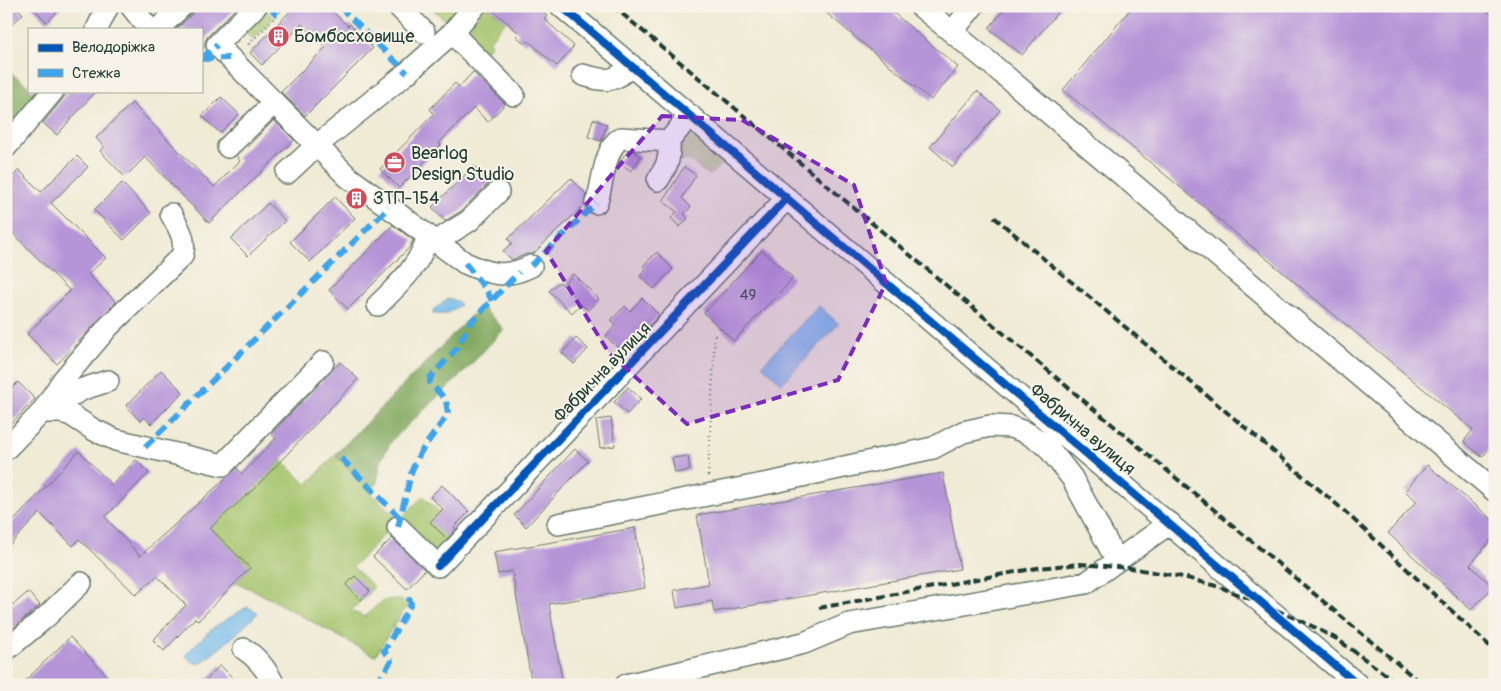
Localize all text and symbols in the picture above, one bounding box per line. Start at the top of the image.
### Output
building icon: Бомбосховище [266,24,290,48]
place label: Бомбосховище [294,25,415,48]
legend [28,28,202,92]
text: Велодоріжка [72,38,155,57]
text: Стежка [72,64,121,83]
place label: Bearlog Design Studio [411,142,514,186]
office icon: Bearlog Design Studio [383,151,407,175]
building icon: ЗТП-154 [345,186,369,210]
place label: ЗТП-154 [373,187,440,210]
house number: 49 [740,286,756,305]
street label: Фабрична вулиця [549,317,656,427]
street label: Фабрична вулиця [1025,379,1140,480]

